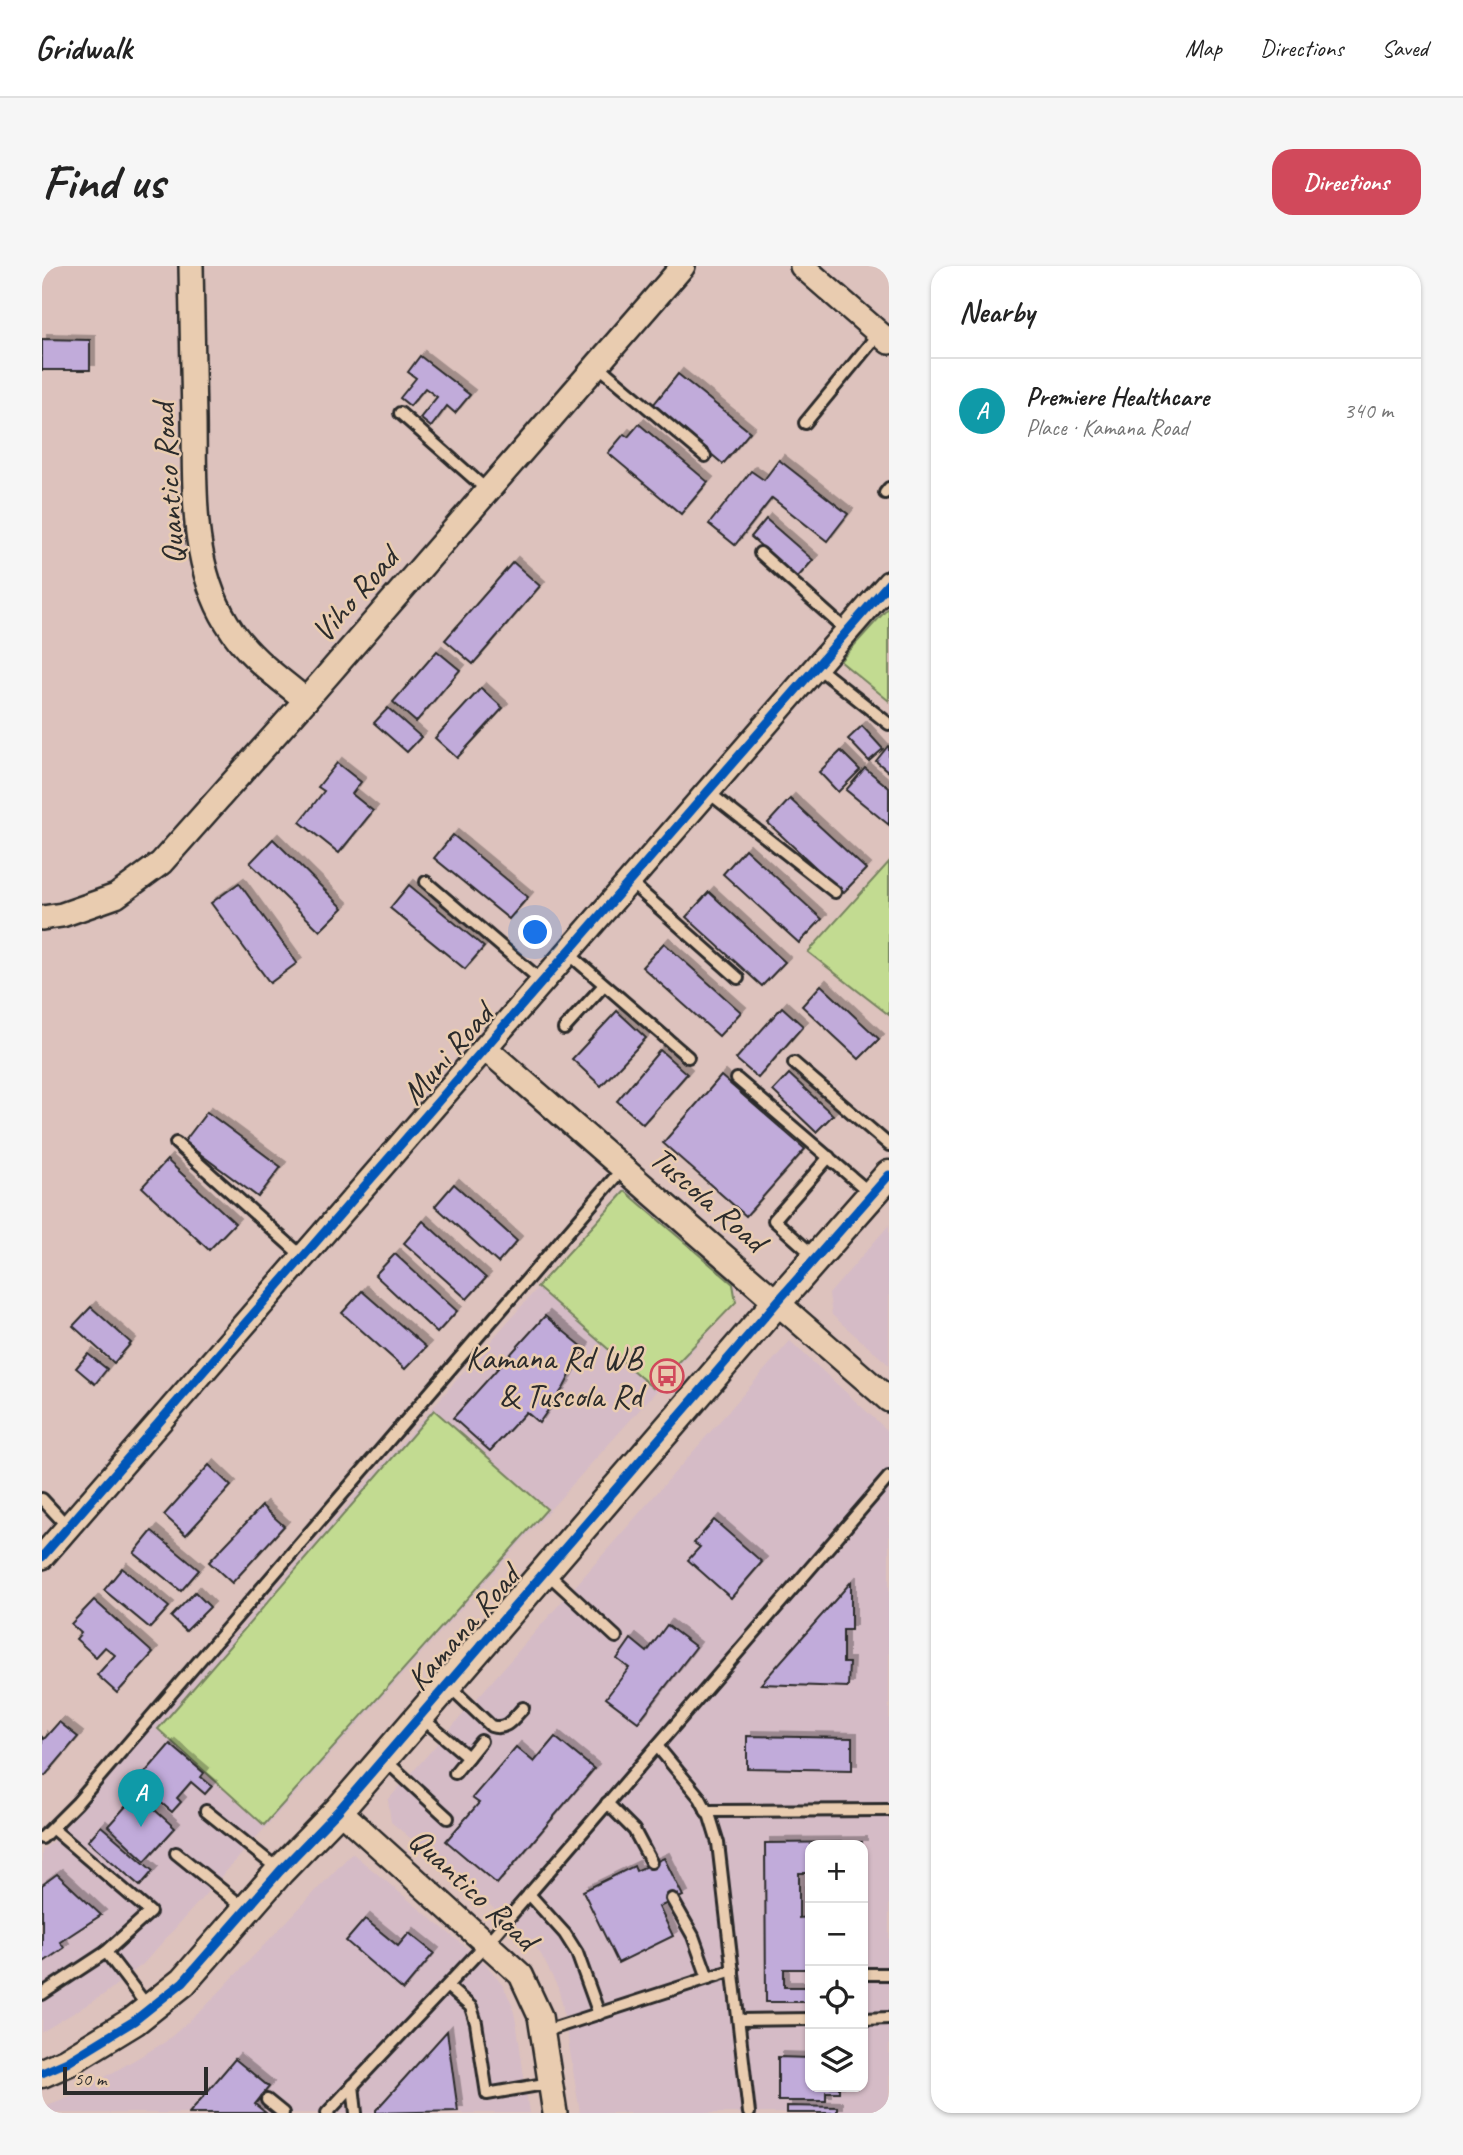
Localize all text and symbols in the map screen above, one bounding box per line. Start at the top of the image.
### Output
text: Gridwalk [35,27,132,69]
text: Map [1185,33,1222,63]
text: Directions [1260,33,1343,63]
text: Saved [1381,33,1428,63]
button: Directions [1272,149,1421,215]
text: Find us [42,151,164,213]
text: Nearby [959,293,1035,331]
text: Premiere Healthcare [1026,380,1209,413]
text: A [976,396,988,425]
text: 340 m [1344,396,1393,425]
street label: Quantico Road [141,397,195,566]
text: Place · Kamana Road [1026,413,1188,442]
street label: Viho Road [302,535,411,651]
your location [518,915,552,949]
street label: Muni Road [392,991,505,1113]
street label: Tuscola Road [641,1137,779,1264]
place label: Kamana Rd WB & Tuscola Rd [466,1337,647,1417]
bus stop icon: Kamana Rd WB & Tuscola Rd [648,1357,686,1395]
street label: Kamana Road [397,1552,532,1699]
pin: A [118,1769,164,1827]
street label: Quantico Road [400,1818,550,1963]
map controls [805,1840,868,2092]
button: + [805,1840,868,1903]
button: − [805,1903,868,1966]
button: locate [805,1966,868,2029]
button: layers [805,2029,868,2092]
scale bar [63,2064,208,2096]
text: 50 m [74,2067,106,2091]

